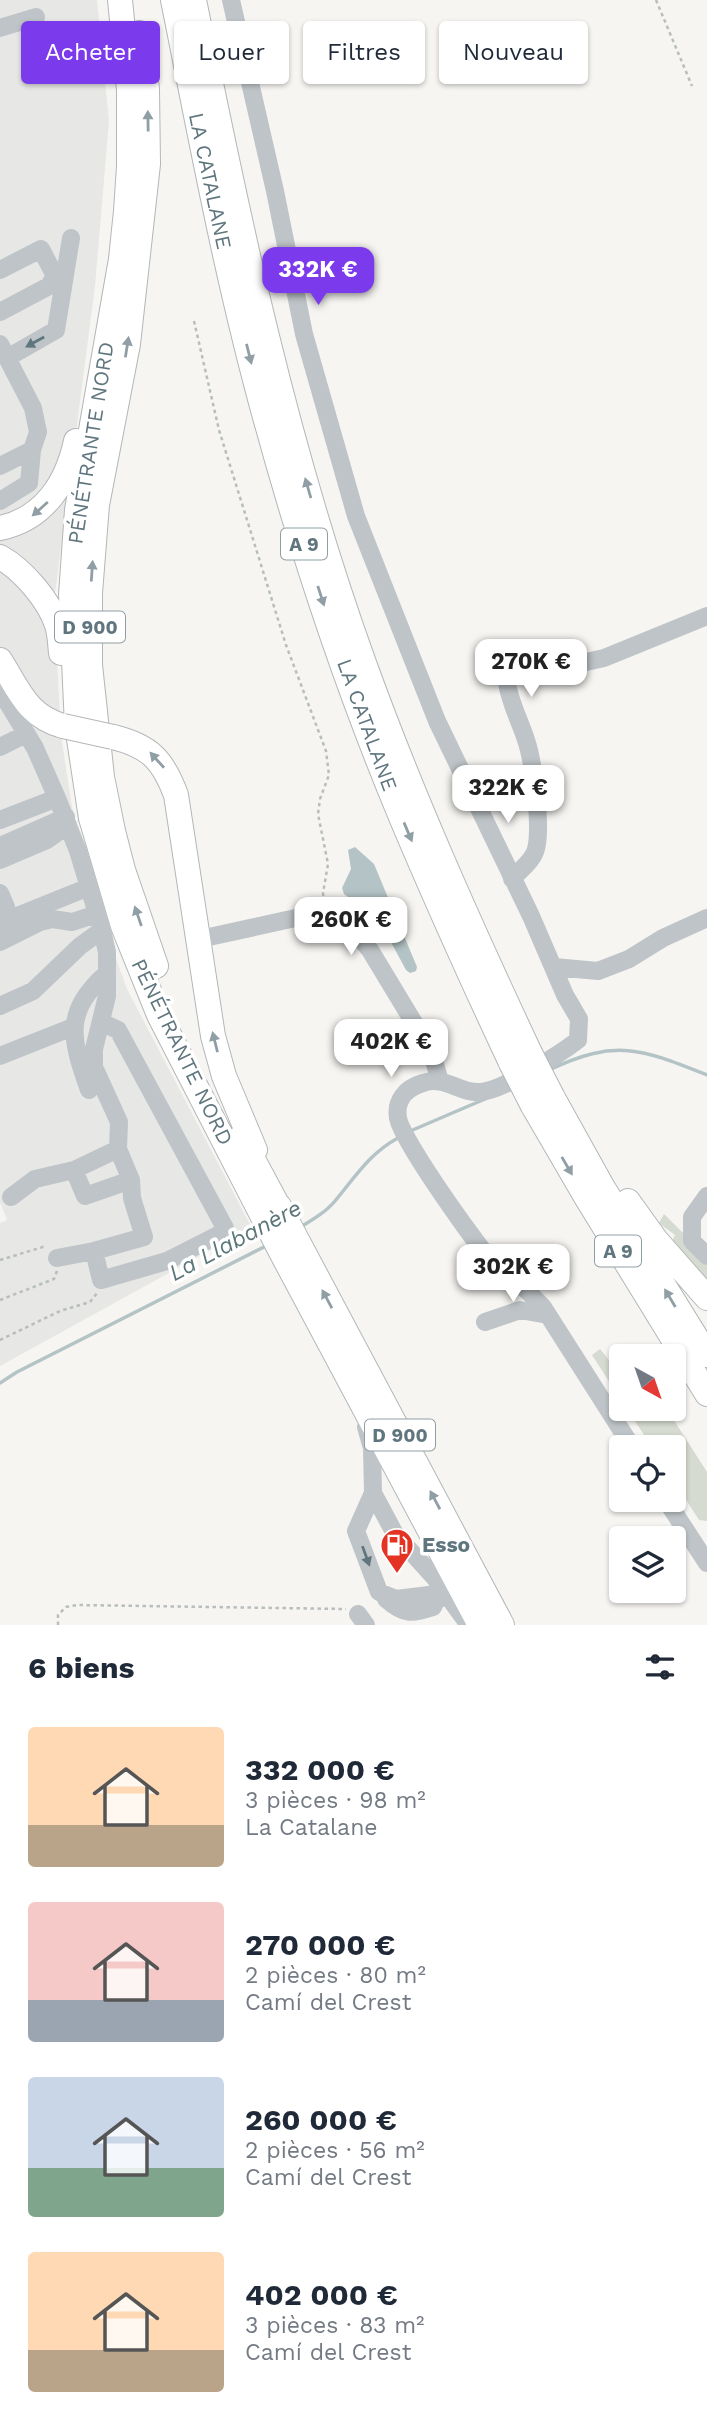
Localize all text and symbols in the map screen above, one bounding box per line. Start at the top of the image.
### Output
chip: Acheter [21,21,160,84]
chip: Louer [174,21,289,84]
chip: Filtres [303,21,425,84]
chip: Nouveau [439,21,588,84]
one-way arrow [142,109,153,131]
street label: LA CATALANE [184,110,237,251]
pin: 332K € [261,247,375,307]
text: 332K € [278,256,358,283]
one-way arrow [25,336,44,348]
one-way arrow [122,336,133,358]
street label: PÉNÉTRANTE NORD [62,340,119,546]
one-way arrow [244,343,255,365]
one-way arrow [302,478,312,499]
one-way arrow [31,501,49,517]
road number: A 9 [281,528,327,559]
one-way arrow [87,560,98,582]
one-way arrow [316,585,327,606]
road number: D 900 [55,612,125,642]
pin: 270K € [474,640,588,699]
text: 270K € [491,648,571,675]
street label: LA CATALANE [332,655,403,794]
one-way arrow [149,752,165,769]
pin: 322K € [451,766,565,825]
text: 322K € [468,774,548,801]
one-way arrow [402,822,413,843]
pin: 260K € [294,898,408,957]
one-way arrow [132,905,143,926]
text: 260K € [310,906,392,933]
street label: PÉNÉTRANTE NORD [126,954,238,1149]
pin: 402K € [334,1020,448,1079]
text: 402K € [350,1028,432,1055]
one-way arrow [209,1031,220,1053]
one-way arrow [561,1156,573,1175]
water label: La Llabanère [164,1194,306,1287]
road number: A 9 [595,1236,641,1266]
pin: 302K € [456,1244,570,1304]
text: 302K € [473,1253,553,1280]
one-way arrow [663,1288,676,1307]
one-way arrow [322,1289,334,1309]
north arrow [609,1344,686,1421]
map controls [609,1344,686,1603]
road number: D 900 [365,1420,435,1450]
button: locate [609,1435,686,1512]
one-way arrow [429,1490,440,1510]
fuel station icon: Esso [378,1526,416,1575]
button: layers [609,1526,686,1603]
place label: Esso [422,1532,470,1557]
one-way arrow [361,1546,372,1567]
icon: filters [641,1648,679,1686]
text: 6 biens [28,1650,135,1685]
text: 332 000 € [245,1752,395,1787]
icon: home [84,1755,168,1839]
text: 3 pièces · 98 m² [245,1787,426,1814]
text: La Catalane [245,1814,378,1841]
text: 270 000 € [245,1927,395,1962]
icon: home [84,1930,168,2014]
text: 2 pièces · 80 m² [245,1962,426,1989]
text: Camí del Crest [245,1989,411,2016]
text: 260 000 € [245,2102,397,2137]
icon: home [84,2105,168,2189]
text: 2 pièces · 56 m² [245,2137,425,2164]
text: Camí del Crest [245,2164,411,2191]
text: 402 000 € [245,2277,398,2312]
icon: home [84,2280,168,2364]
text: 3 pièces · 83 m² [245,2312,425,2339]
text: Camí del Crest [245,2339,411,2366]

